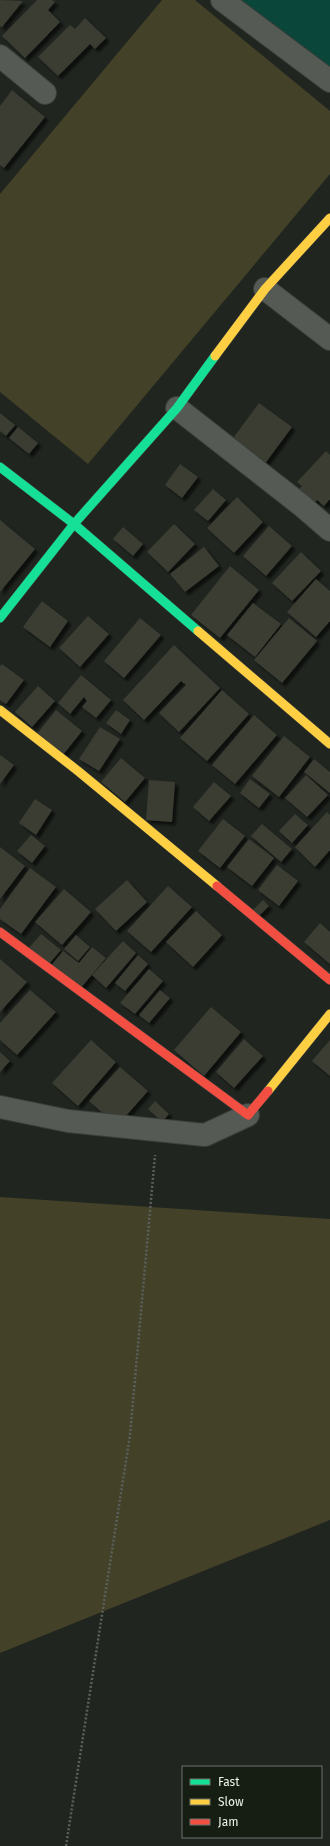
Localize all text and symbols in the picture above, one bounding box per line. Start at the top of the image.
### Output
legend [182,1766,322,1838]
text: Fast [218,1775,240,1789]
text: Slow [218,1795,244,1809]
text: Jam [218,1815,238,1829]

